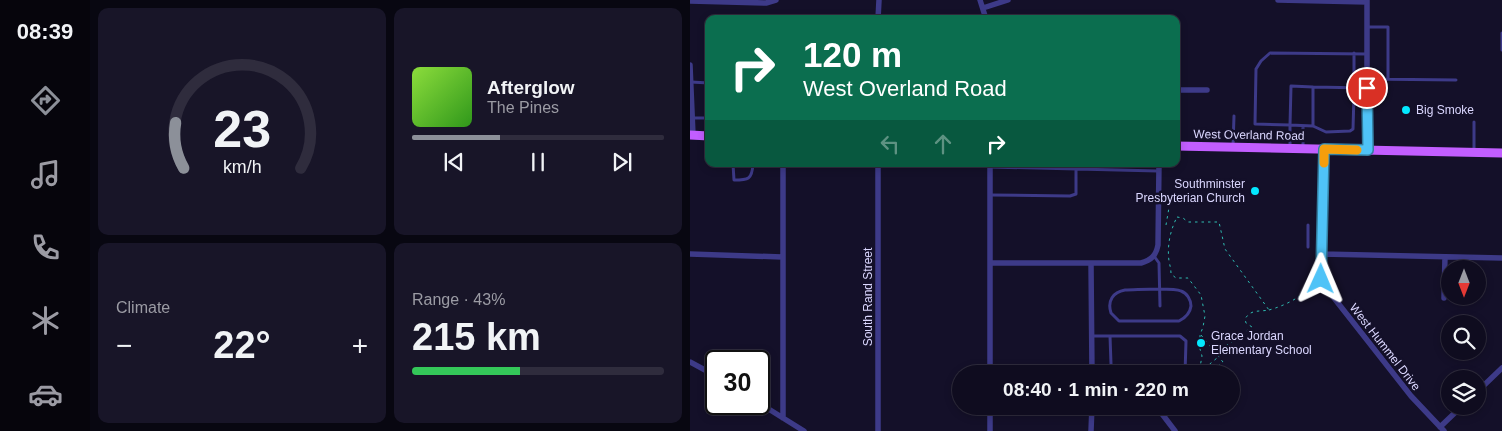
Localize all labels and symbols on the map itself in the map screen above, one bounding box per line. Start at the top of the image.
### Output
pin [1346,67,1388,109]
place label: Big Smoke [1416,103,1474,117]
marker: Big Smoke [1400,104,1412,116]
street label: West Overland Road [1193,127,1305,143]
place label: Southminster Presbyterian Church [1136,177,1245,205]
marker: Southminster Presbyterian Church [1249,185,1261,197]
street label: South Rand Street [861,247,875,346]
position arrow [1294,252,1346,304]
north arrow [1441,260,1486,305]
street label: West Hummel Drive [1347,301,1423,394]
place label: Grace Jordan Elementary School [1211,329,1312,357]
marker: Grace Jordan Elementary School [1195,337,1207,349]
speed limit sign: 30 [705,350,770,415]

